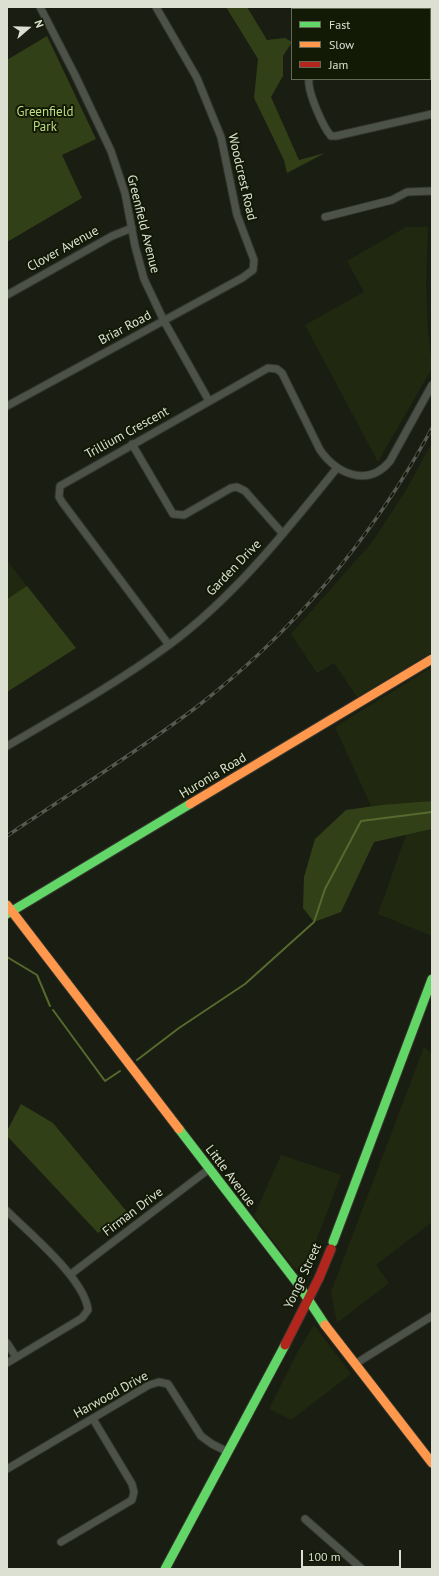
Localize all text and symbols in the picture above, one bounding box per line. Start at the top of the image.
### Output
north arrow [8,8,48,48]
legend [291,8,431,80]
text: Fast [329,17,350,32]
text: N [31,18,47,30]
text: Slow [329,37,354,52]
text: Jam [329,57,348,72]
park label: Greenfield Park [17,104,73,135]
street label: Woodcrest Road [224,132,260,222]
street label: Greenfield Avenue [123,173,163,275]
street label: Clover Avenue [25,223,101,275]
street label: Briar Road [96,308,154,348]
street label: Trillium Crescent [82,404,172,462]
street label: Garden Drive [203,537,265,599]
street label: Huronia Road [177,750,249,802]
street label: Little Avenue [202,1142,258,1210]
street label: Firman Drive [100,1184,166,1240]
street label: Yonge Street [281,1241,325,1311]
street label: Harwood Drive [71,1368,151,1422]
scale bar [303,1542,403,1568]
text: 100 m [308,1549,341,1564]

